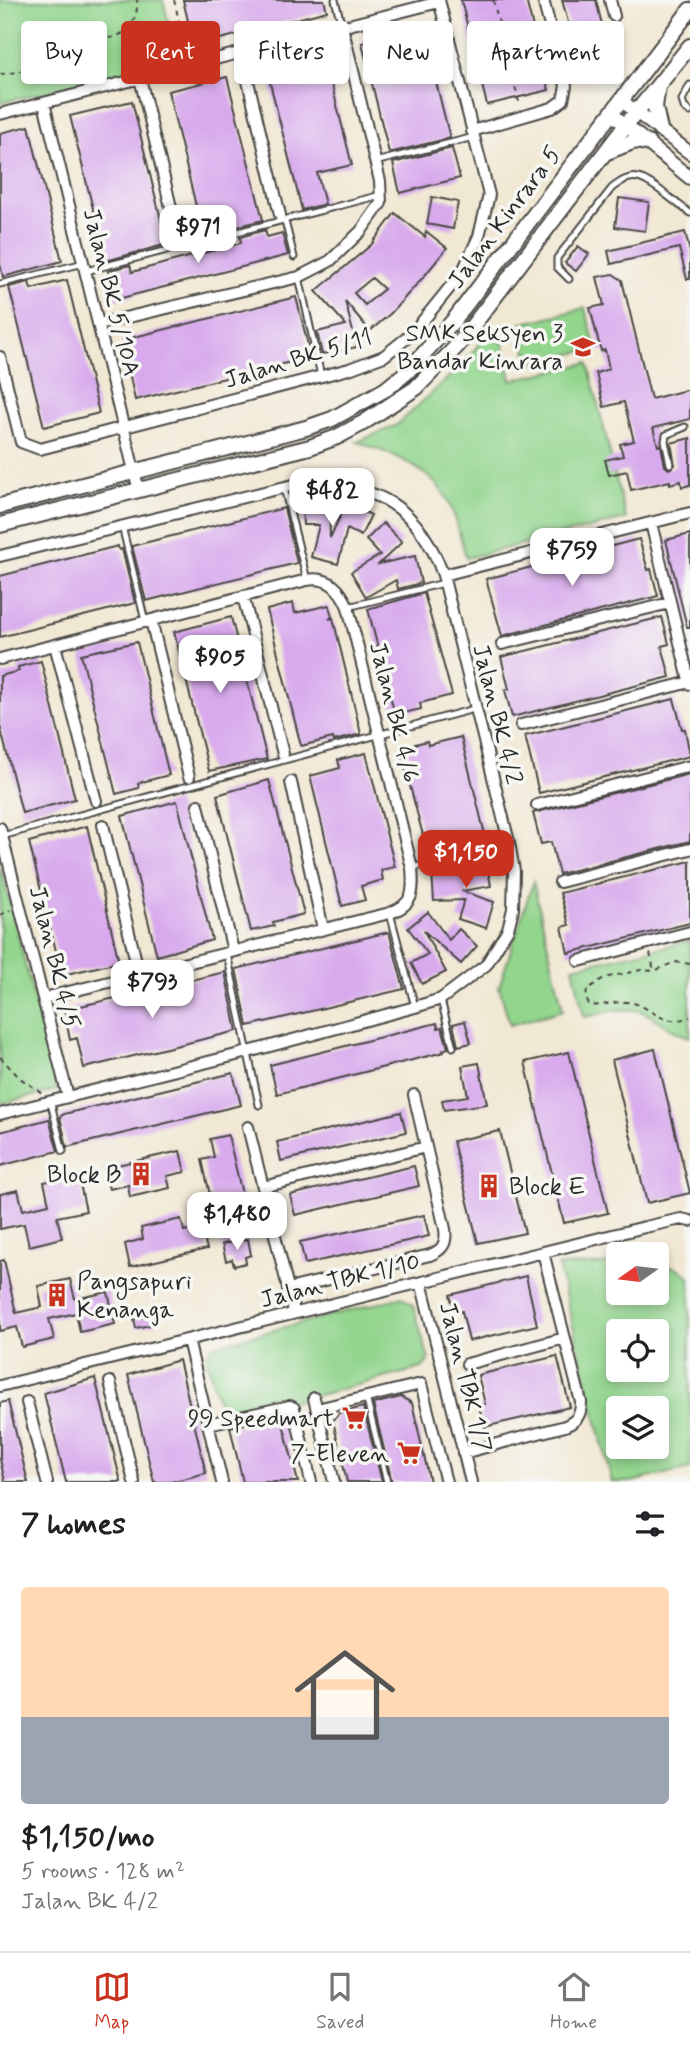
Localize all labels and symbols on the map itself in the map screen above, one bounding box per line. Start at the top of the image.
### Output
street label: Jalan Kinrara 5 [441,140,569,295]
street label: Jalan BK 5/10A [75,205,146,380]
pin: $971 [157,205,239,265]
place label: SMK Seksyen 3 Bandar Kinrara [397,319,563,378]
street label: Jalan BK 5/11 [221,322,376,397]
school or university icon: SMK Seksyen 3 Bandar Kinrara [569,333,597,361]
pin: $482 [291,468,373,528]
pin: $759 [531,528,613,588]
pin: $905 [179,636,261,695]
street label: Jalan BK 4/6 [361,639,426,786]
street label: Jalan BK 4/2 [464,641,529,788]
pin: $1,150 [409,830,523,890]
street label: Jalan BK 4/5 [21,883,86,1032]
pin: $793 [111,960,193,1020]
place label: Block B [47,1160,121,1191]
building icon: Block B [127,1160,155,1188]
building icon: Block E [475,1172,503,1200]
place label: Block E [509,1172,585,1203]
pin: $1,480 [180,1192,294,1252]
north arrow [606,1242,668,1306]
street label: Jalan TBK 1/10 [257,1247,424,1316]
place label: Pangsapuri Kenanga [77,1267,191,1326]
building icon: Pangsapuri Kenanga [43,1281,71,1309]
street label: Jalan TBK 1/7 [431,1299,498,1456]
place label: 99 Speedmart [188,1404,334,1435]
supermarket icon: 99 Speedmart [340,1404,368,1432]
place label: 7-Eleven [290,1439,389,1470]
supermarket icon: 7-Eleven [395,1439,423,1467]

